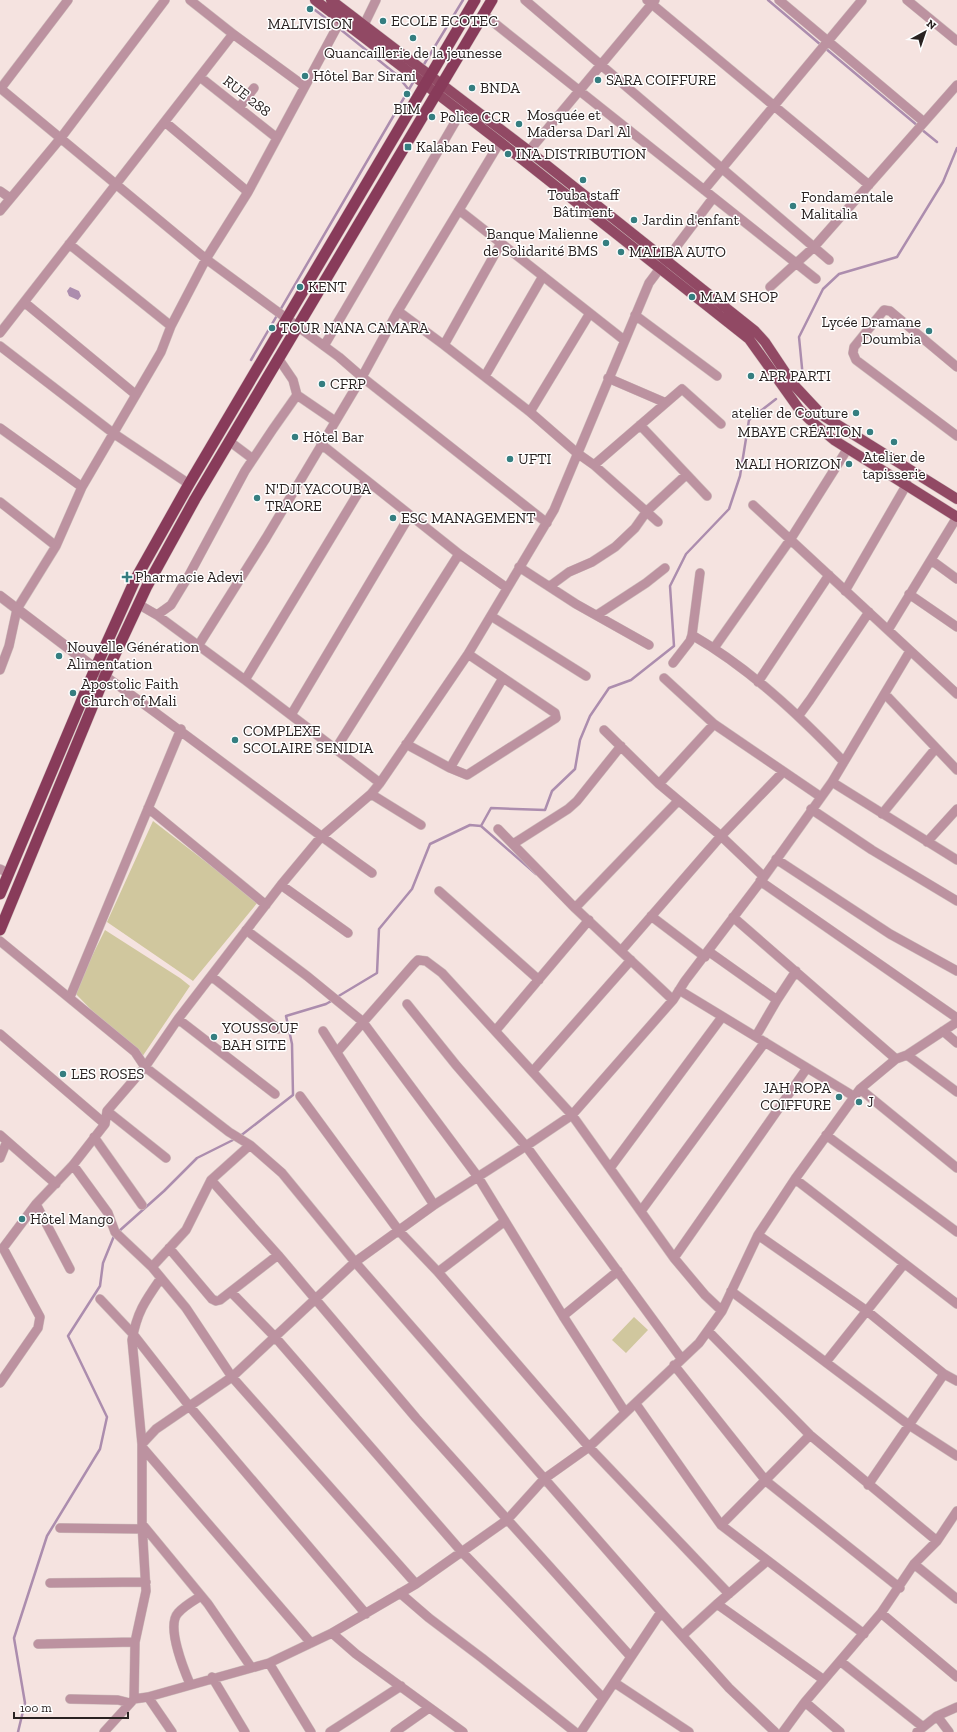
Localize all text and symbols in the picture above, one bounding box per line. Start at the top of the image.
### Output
marker: MALIVISION [305,4,315,14]
place label: ECOLE ECOTEC [391,12,498,30]
north arrow [905,12,945,52]
place label: MALIVISION [268,15,352,33]
marker: ECOLE ECOTEC [378,16,388,26]
text: N [924,17,939,33]
marker: Quancaillerie de la jeunesse [408,33,418,43]
place label: Quancaillerie de la jeunesse [324,44,502,62]
place label: Hôtel Bar Sirani [313,67,416,85]
marker: Hôtel Bar Sirani [300,71,310,81]
place label: SARA COIFFURE [606,71,716,89]
street label: RUE 288 [219,72,275,120]
marker: SARA COIFFURE [593,75,603,85]
place label: BNDA [480,79,520,97]
marker: BNDA [467,83,477,93]
marker: BIM [402,89,412,99]
place label: BIM [393,100,421,118]
place label: Mosquée et Madersa Darl Al [527,106,631,141]
place label: Police CCR [440,108,511,126]
marker: Police CCR [427,112,437,122]
marker: Mosquée et Madersa Darl Al [514,119,524,129]
place label: Kalaban Feu [416,138,495,156]
marker: Kalaban Feu [403,142,413,152]
place label: INA DISTRIBUTION [516,145,646,163]
marker: INA DISTRIBUTION [503,149,513,159]
marker: Touba staff Bâtiment [578,175,588,185]
place label: Touba staff Bâtiment [547,186,621,221]
place label: Fondamentale Malitalia [801,188,893,223]
marker: Fondamentale Malitalia [788,201,798,211]
place label: Jardin d'enfant [642,211,740,229]
marker: Jardin d'enfant [629,215,639,225]
place label: Banque Malienne de Solidarité BMS [483,225,598,260]
marker: Banque Malienne de Solidarité BMS [601,238,611,248]
place label: MALIBA AUTO [629,243,726,261]
marker: MALIBA AUTO [616,247,626,257]
place label: KENT [308,278,347,296]
marker: KENT [295,282,305,292]
place label: MAM SHOP [700,288,778,306]
marker: MAM SHOP [687,292,697,302]
place label: Lycée Dramane Doumbia [822,313,921,348]
place label: TOUR NANA CAMARA [280,319,429,337]
marker: TOUR NANA CAMARA [267,323,277,333]
marker: Lycée Dramane Doumbia [924,326,934,336]
place label: APR PARTI [759,367,831,385]
marker: APR PARTI [746,371,756,381]
place label: CFRP [330,375,366,393]
marker: CFRP [317,379,327,389]
place label: atelier de Couture [732,404,848,422]
marker: atelier de Couture [851,408,861,418]
place label: MBAYE CRÉATION [738,423,862,441]
marker: MBAYE CRÉATION [865,427,875,437]
place label: Hôtel Bar [303,428,364,446]
marker: Hôtel Bar [290,432,300,442]
marker: Atelier de tapisserie [889,437,899,447]
place label: Atelier de tapisserie [862,448,926,483]
place label: UFTI [518,450,551,468]
marker: UFTI [505,454,515,464]
place label: MALI HORIZON [735,455,841,473]
marker: MALI HORIZON [844,459,854,469]
place label: N'DJI YACOUBA TRAORE [265,480,371,515]
marker: N'DJI YACOUBA TRAORE [252,493,262,503]
place label: ESC MANAGEMENT [401,509,536,527]
marker: ESC MANAGEMENT [388,513,398,523]
place label: Pharmacie Adevi [135,568,243,586]
marker: Pharmacie Adevi [122,572,132,582]
place label: Nouvelle Génération Alimentation [67,638,200,673]
marker: Nouvelle Génération Alimentation [54,651,64,661]
place label: Apostolic Faith Church of Mali [81,675,179,710]
marker: Apostolic Faith Church of Mali [68,688,78,698]
place label: COMPLEXE SCOLAIRE SENIDIA [243,722,374,757]
marker: COMPLEXE SCOLAIRE SENIDIA [230,735,240,745]
place label: YOUSSOUF BAH SITE [221,1019,299,1054]
marker: YOUSSOUF BAH SITE [209,1032,219,1042]
place label: LES ROSES [71,1065,144,1083]
marker: LES ROSES [58,1069,68,1079]
place label: JAH ROPA COIFFURE [760,1079,831,1114]
marker: JAH ROPA COIFFURE [834,1092,844,1102]
place label: J [867,1093,874,1111]
marker: J [854,1097,864,1107]
place label: Hôtel Mango [30,1210,114,1228]
marker: Hôtel Mango [17,1214,27,1224]
scale bar [14,1694,128,1720]
text: 100 m [20,1701,52,1715]

